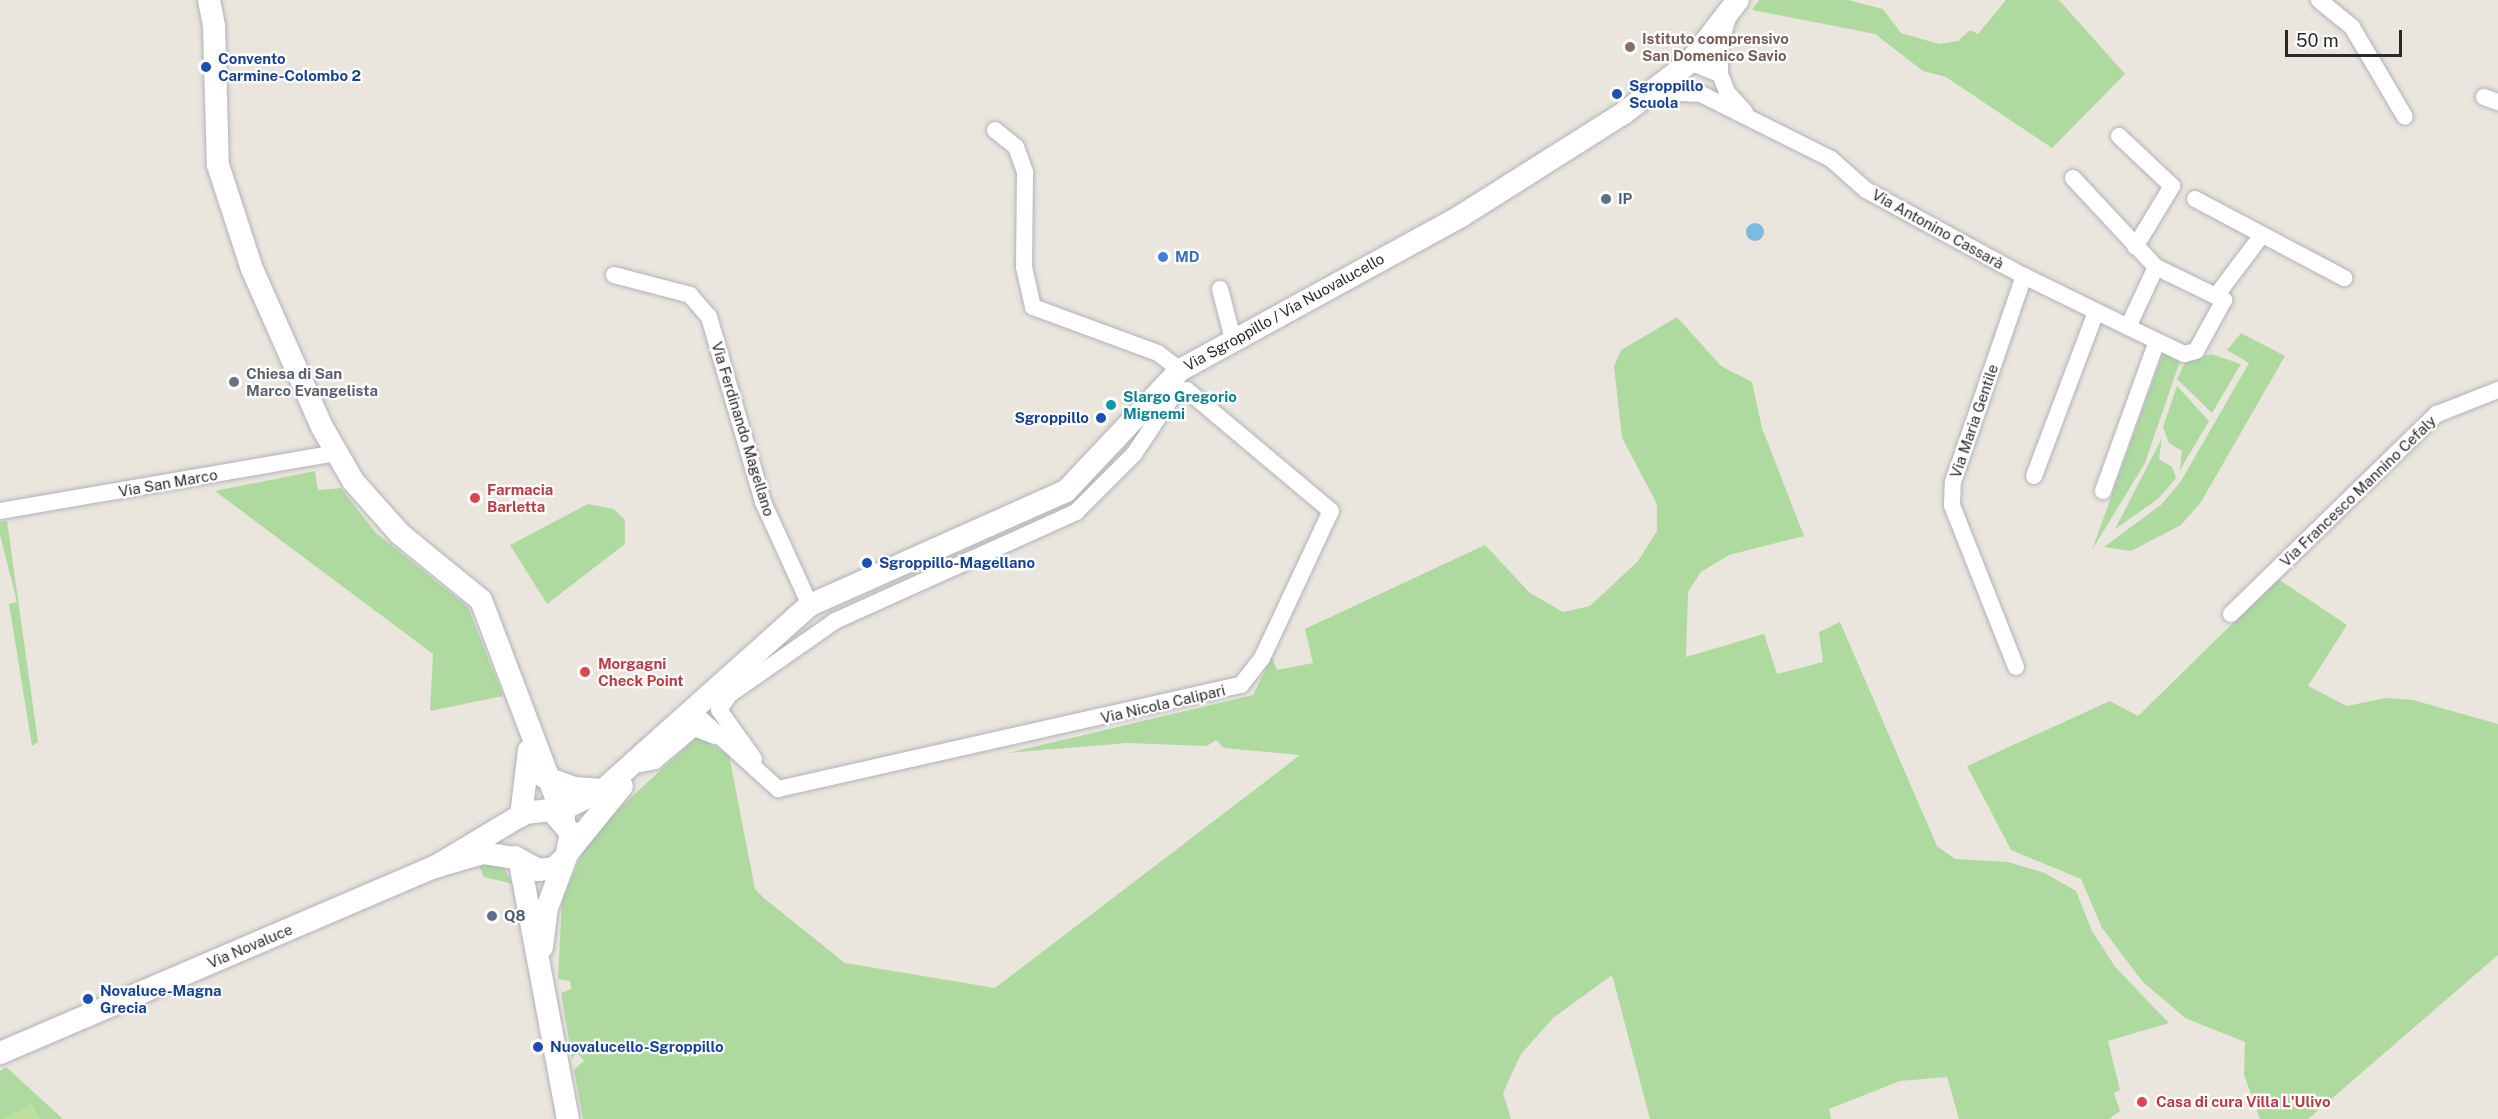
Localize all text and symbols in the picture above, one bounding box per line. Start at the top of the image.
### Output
scale bar [2288,18,2405,56]
place label: Istituto comprensivo San Domenico Savio [1642,29,1789,64]
text: 50 m [2296,30,2339,51]
marker: Istituto comprensivo San Domenico Savio [1623,40,1637,54]
place label: Convento Carmine-Colombo 2 [218,49,361,84]
marker: Convento Carmine-Colombo 2 [199,60,213,74]
place label: Sgroppillo Scuola [1629,76,1703,111]
marker: Sgroppillo Scuola [1610,87,1624,101]
street label: Via Antonino Cassarà [1869,185,2007,273]
place label: IP [1618,190,1632,208]
marker: IP [1599,192,1613,206]
place label: MD [1175,248,1200,266]
street label: Via Sgroppillo / Via Nuovalucello [1181,249,1387,375]
marker: MD [1156,250,1170,264]
street label: Via Ferdinando Magellano [708,340,778,518]
street label: Via Maria Gentile [1946,362,2002,480]
place label: Chiesa di San Marco Evangelista [246,364,378,399]
marker: Chiesa di San Marco Evangelista [227,375,241,389]
place label: Slargo Gregorio Mignemi [1123,387,1237,422]
marker: Slargo Gregorio Mignemi [1104,398,1118,412]
place label: Sgroppillo [1015,409,1089,427]
marker: Sgroppillo [1094,411,1108,425]
street label: Via Francesco Mannino Cefaly [2276,412,2440,570]
street label: Via San Marco [117,465,219,501]
place label: Farmacia Barletta [487,480,553,515]
marker: Farmacia Barletta [468,491,482,505]
place label: Sgroppillo-Magellano [879,554,1035,572]
marker: Sgroppillo-Magellano [860,556,874,570]
place label: Morgagni Check Point [598,654,684,689]
marker: Morgagni Check Point [576,663,594,681]
street label: Via Nicola Calipari [1099,681,1227,727]
place label: Q8 [504,907,526,925]
marker: Q8 [485,909,499,923]
street label: Via Novaluce [205,920,295,972]
place label: Novaluce-Magna Grecia [100,981,222,1016]
marker: Novaluce-Magna Grecia [81,992,95,1006]
place label: Nuovalucello-Sgroppillo [550,1038,724,1056]
marker: Nuovalucello-Sgroppillo [531,1040,545,1054]
marker: Casa di cura Villa L'Ulivo [2133,1093,2151,1111]
place label: Casa di cura Villa L'Ulivo [2156,1093,2331,1111]

